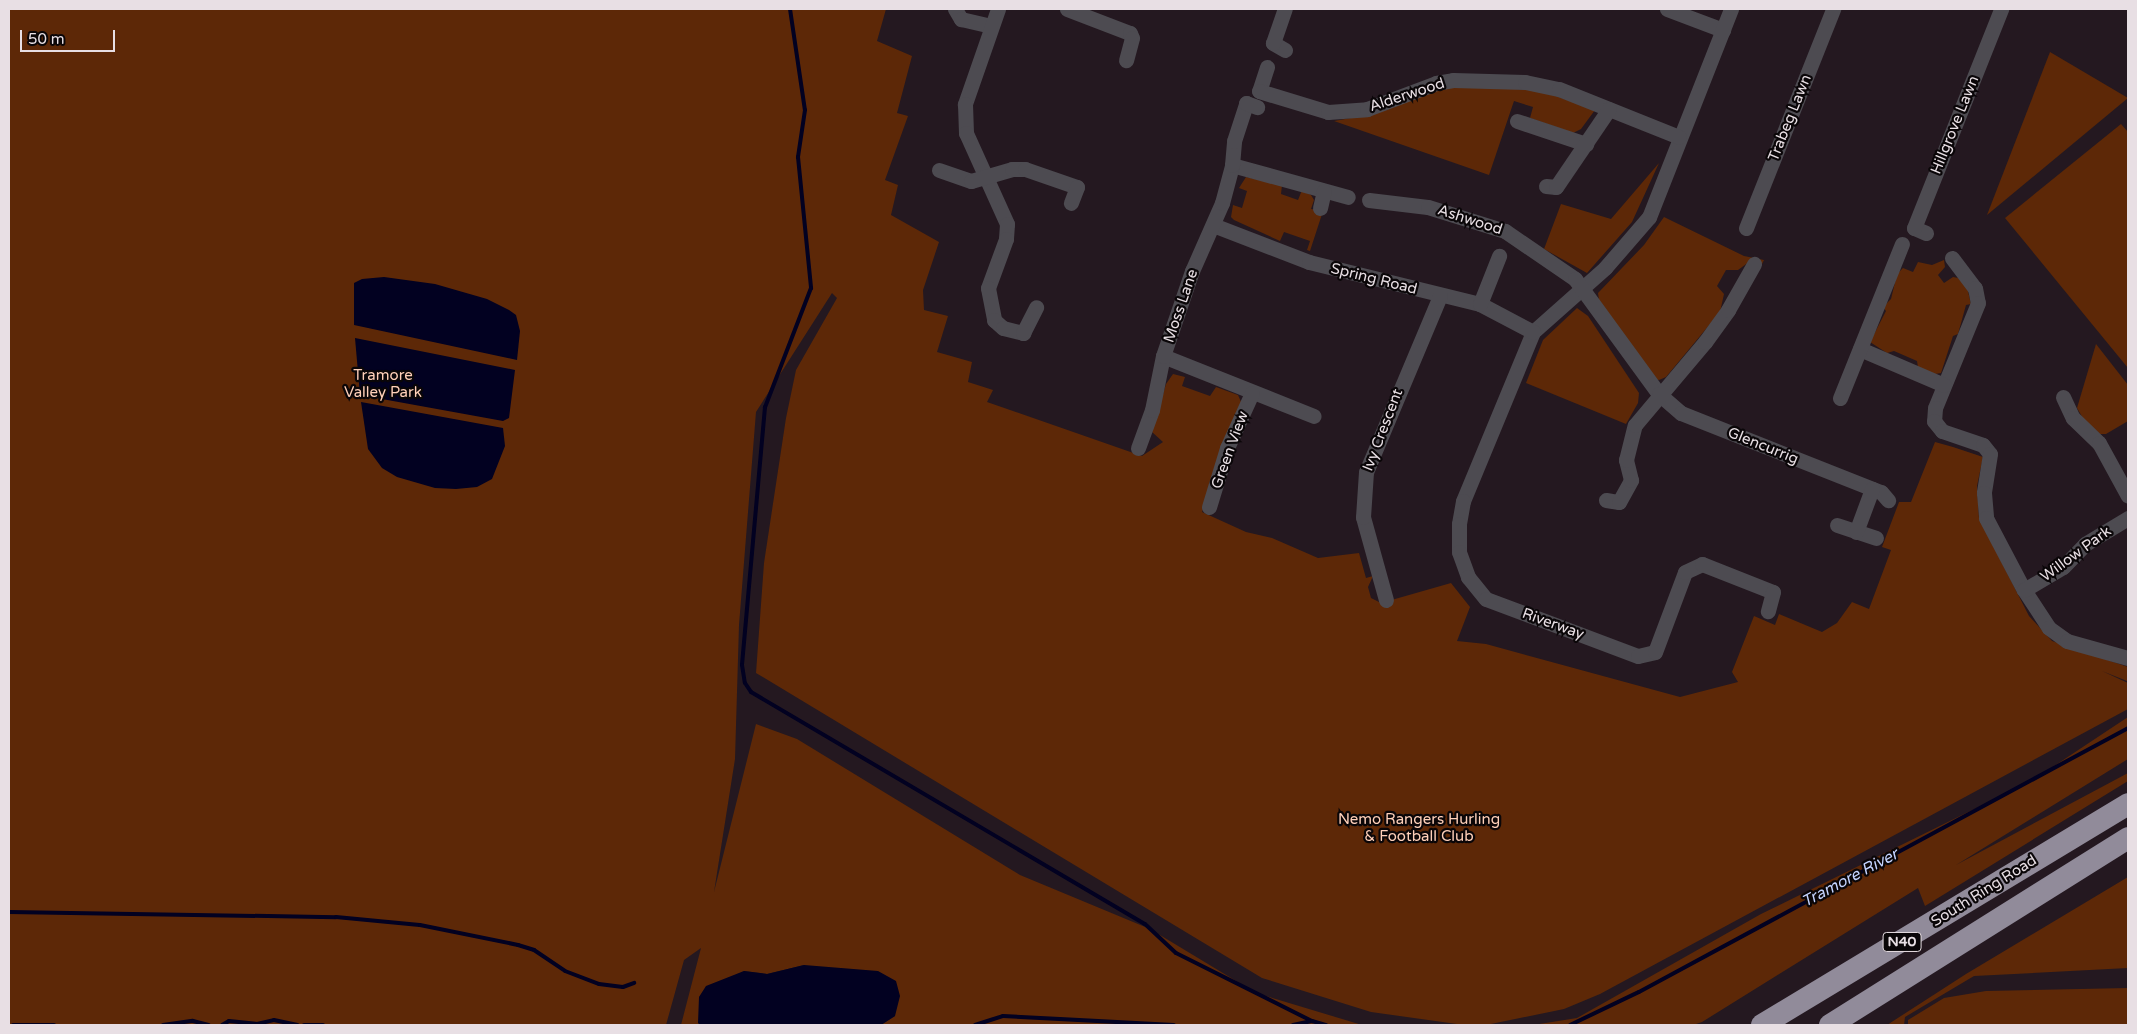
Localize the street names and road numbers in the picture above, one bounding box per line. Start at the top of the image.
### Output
street label: Trabeg Lawn [1764,72,1816,164]
street label: Hillgrove Lawn [1927,73,1983,177]
street label: Alderwood [1367,74,1447,116]
street label: Ashwood [1435,201,1505,239]
street label: Spring Road [1329,260,1419,298]
street label: Moss Lane [1160,267,1202,345]
street label: Ivy Crescent [1359,386,1407,474]
street label: Green View [1208,409,1252,491]
street label: Glencurrig [1725,424,1801,468]
street label: Willow Park [2037,522,2115,586]
street label: Riverway [1520,604,1586,644]
street label: South Ring Road [1928,851,2040,931]
road number: N40 [1882,930,1922,954]

